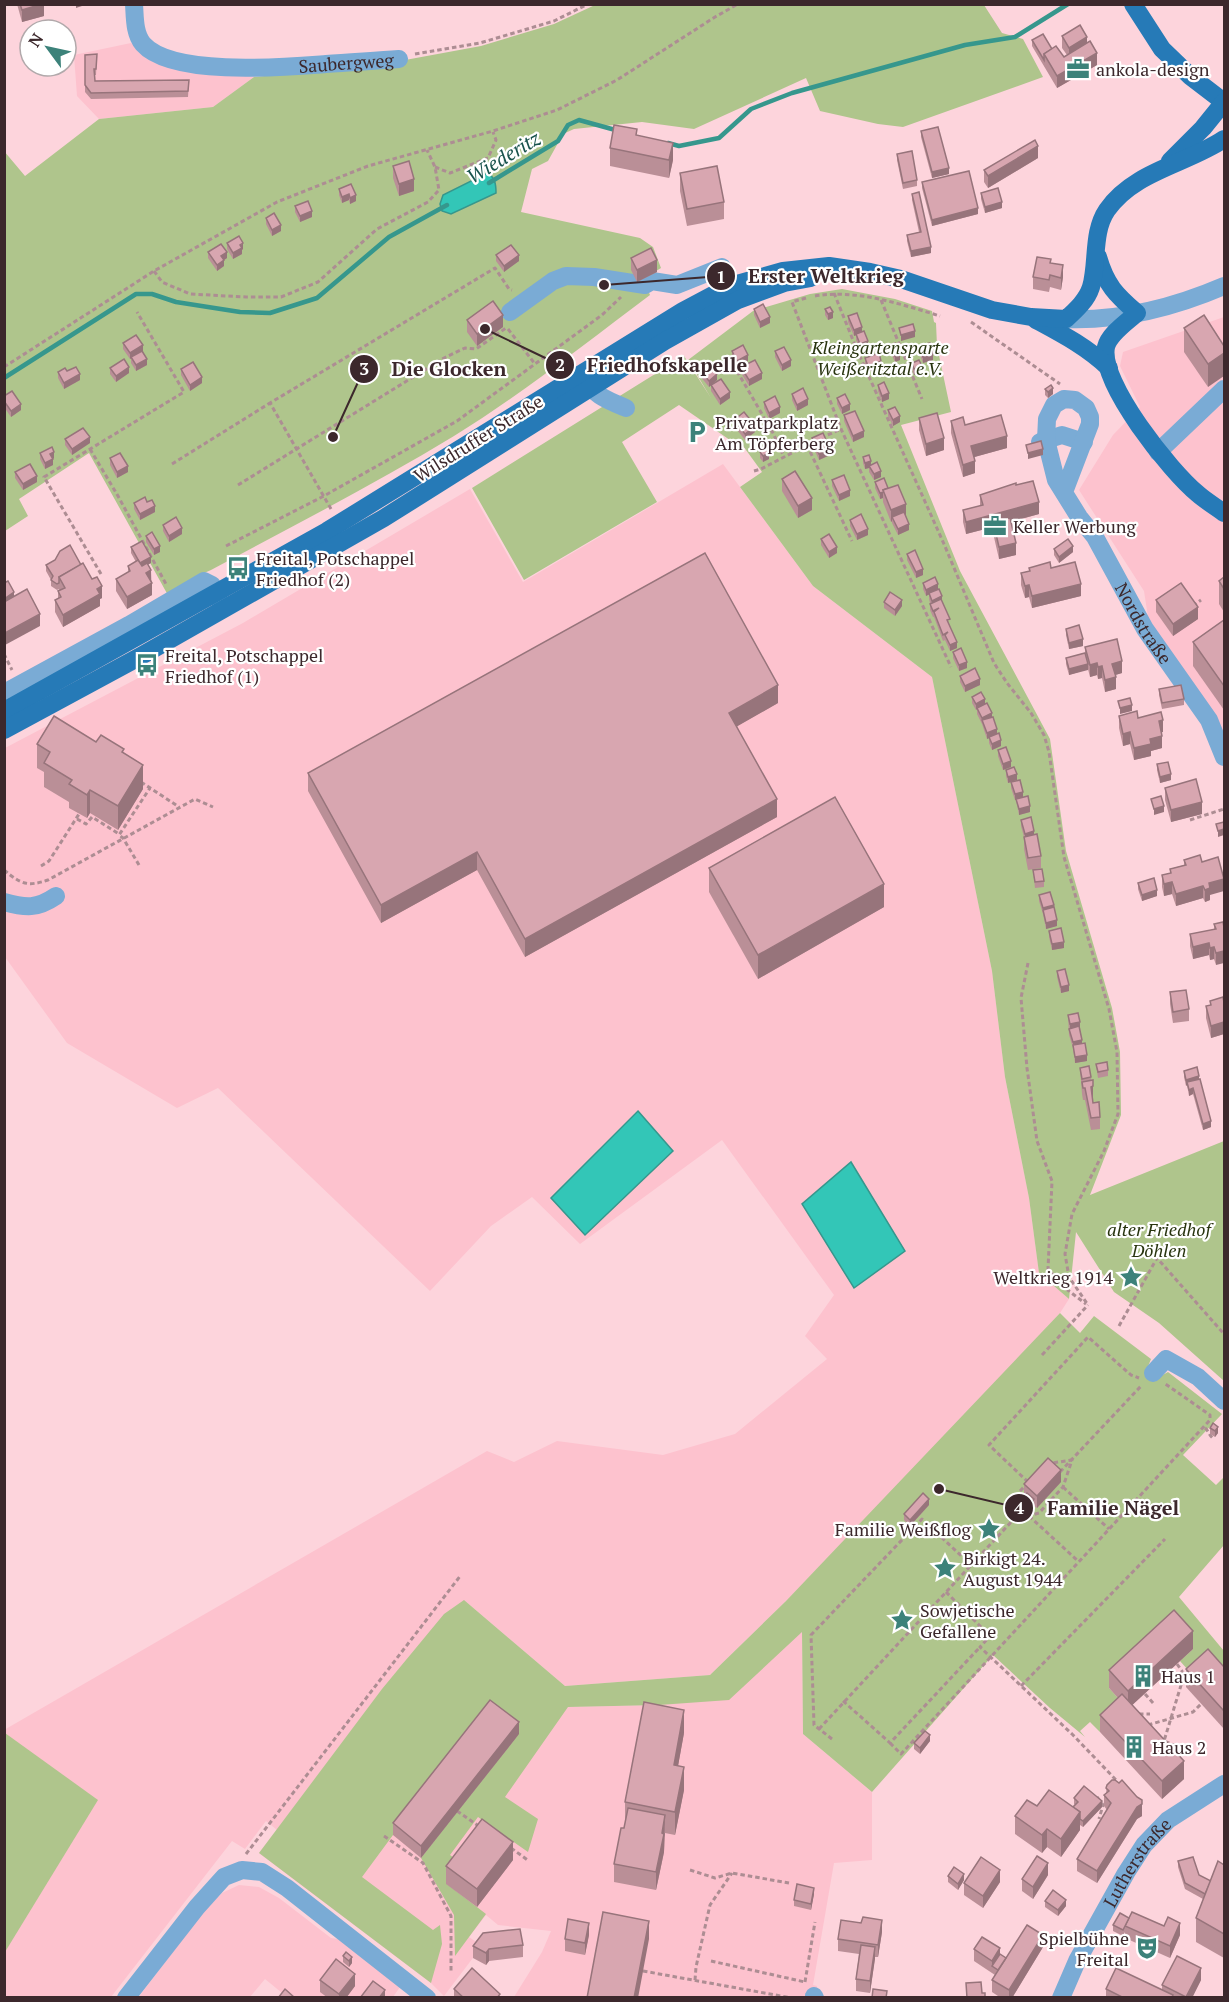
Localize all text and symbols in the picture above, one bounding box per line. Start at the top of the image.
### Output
north arrow [18,18,78,78]
text: N [23,29,48,51]
street label: Saubergweg [298,47,395,78]
office icon: ankola-design [1065,56,1091,82]
place label: ankola-design [1096,57,1210,81]
water label: Wiederitz [461,124,546,190]
callout: Erster Weltkrieg [706,257,916,295]
text: Erster Weltkrieg [748,262,905,289]
text: 1 [716,264,726,288]
park label: Kleingartensparte Weißeritztal e.V. [810,335,949,380]
callout: Friedhofskapelle [545,346,759,384]
callout: Die Glocken [349,350,518,388]
text: Friedhofskapelle [587,351,747,378]
text: 2 [555,352,565,376]
text: Die Glocken [392,355,507,382]
text: 3 [359,356,369,380]
street label: Wilsdruffer Straße [409,389,547,487]
place label: Privatparkplatz Am Töpferberg [715,410,839,455]
parking icon: Privatparkplatz Am Töpferberg [684,419,710,445]
office icon: Keller Werbung [982,513,1008,539]
place label: Keller Werbung [1013,514,1136,538]
place label: Freital, Potschappel Friedhof (2) [256,546,414,591]
bus stop icon: Freital, Potschappel Friedhof (2) [225,555,251,581]
street label: Nordstraße [1110,578,1178,668]
place label: Freital, Potschappel Friedhof (1) [165,643,323,688]
bus stop icon: Freital, Potschappel Friedhof (1) [134,652,160,678]
park label: alter Friedhof Döhlen [1107,1217,1215,1262]
place icon: Weltkrieg 1914 [1118,1264,1144,1290]
place label: Weltkrieg 1914 [993,1265,1113,1289]
callout: Familie Nägel [1004,1489,1191,1527]
text: Familie Nägel [1047,1494,1179,1521]
text: 4 [1014,1495,1025,1519]
place icon: Familie Weißflog [976,1516,1002,1542]
place label: Familie Weißflog [835,1517,972,1541]
place label: Birkigt 24. August 1944 [963,1546,1063,1591]
place icon: Birkigt 24. August 1944 [932,1555,958,1581]
place label: Sowjetische Gefallene [920,1598,1015,1643]
place icon: Sowjetische Gefallene [889,1607,915,1633]
building icon: Haus 1 [1130,1663,1156,1689]
place label: Haus 1 [1161,1664,1215,1688]
building icon: Haus 2 [1121,1734,1147,1760]
place label: Haus 2 [1152,1735,1206,1759]
street label: Lutherstraße [1097,1812,1176,1911]
place label: Spielbühne Freital [1039,1926,1129,1971]
theatre icon: Spielbühne Freital [1134,1935,1160,1961]

